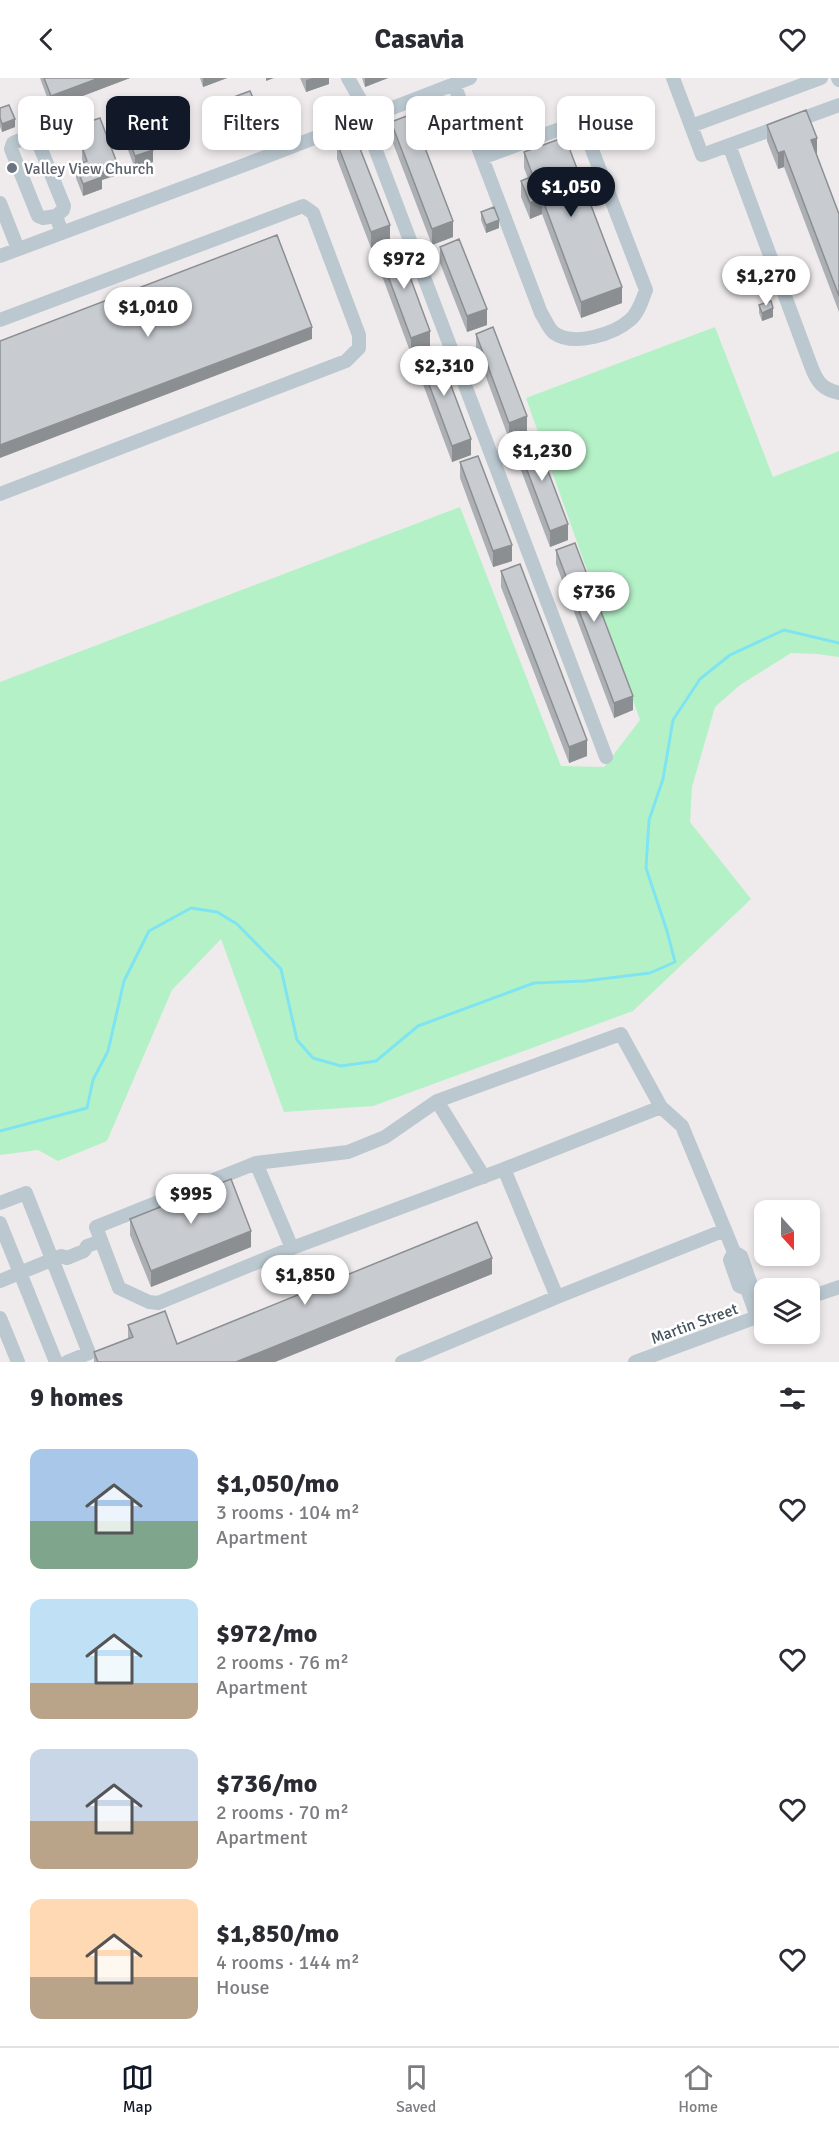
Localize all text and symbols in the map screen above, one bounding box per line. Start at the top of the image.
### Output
icon: back [30,23,63,56]
text: Casavia [375,23,464,56]
icon: heart [776,23,809,56]
chip: Buy [18,96,94,150]
chip: Rent [106,96,190,150]
chip: Filters [202,96,301,150]
chip: New [313,96,394,150]
chip: Apartment [406,96,545,150]
chip: House [557,96,655,150]
place label: Valley View Church [24,159,154,179]
marker: Valley View Church [5,161,19,175]
pin: $1,050 [522,167,620,218]
text: $1,050 [541,174,601,199]
pin: $972 [368,239,440,290]
text: $972 [382,246,426,271]
pin: $1,270 [717,256,815,307]
text: $1,270 [736,263,796,288]
pin: $1,010 [99,287,197,338]
text: $1,010 [118,294,178,319]
pin: $2,310 [395,346,493,397]
text: $2,310 [414,353,474,378]
pin: $1,230 [493,431,591,482]
text: $1,230 [512,438,572,463]
pin: $736 [558,572,630,623]
text: $736 [572,579,616,604]
pin: $995 [155,1174,227,1225]
text: $995 [169,1181,213,1206]
north arrow [754,1200,820,1266]
map controls [754,1200,820,1344]
pin: $1,850 [256,1255,354,1306]
text: $1,850 [275,1262,335,1287]
button: layers [754,1278,820,1344]
street label: Martin Street [648,1299,741,1349]
text: 9 homes [30,1382,123,1414]
icon: filters [776,1382,809,1415]
text: $1,050/mo [216,1468,339,1500]
icon: home [78,1473,150,1545]
icon: heart [776,1493,809,1526]
text: 3 rooms · 104 m² [216,1500,360,1525]
text: Apartment [216,1525,308,1550]
text: $972/mo [216,1618,317,1650]
icon: home [78,1623,150,1695]
icon: heart [776,1643,809,1676]
text: 2 rooms · 76 m² [216,1650,349,1675]
text: Apartment [216,1675,308,1700]
text: $736/mo [216,1768,317,1800]
icon: home [78,1773,150,1845]
icon: heart [776,1793,809,1826]
text: 2 rooms · 70 m² [216,1800,349,1825]
text: Apartment [216,1825,308,1850]
text: $1,850/mo [216,1918,339,1950]
icon: home [78,1923,150,1995]
icon: heart [776,1943,809,1976]
text: 4 rooms · 144 m² [216,1950,360,1975]
text: House [216,1975,270,2000]
tab: Map [121,2061,154,2117]
tab: Saved [396,2061,436,2117]
tab: Home [678,2061,718,2117]

